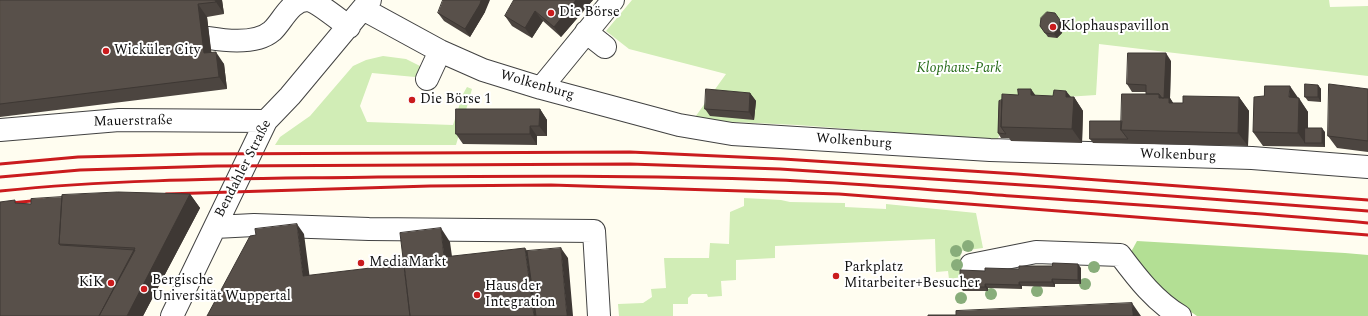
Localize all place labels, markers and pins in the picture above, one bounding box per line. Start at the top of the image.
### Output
place label: Die Börse [559,5,620,21]
marker: Die Börse [546,8,556,18]
place label: Klophauspavillon [1061,19,1169,35]
marker: Klophauspavillon [1048,22,1058,32]
place label: Wicküler City [114,43,200,59]
marker: Wicküler City [101,46,111,56]
place label: Die Börse 1 [420,92,491,108]
marker: Die Börse 1 [407,95,417,105]
place label: MediaMarkt [369,255,447,271]
marker: MediaMarkt [356,258,366,268]
place label: Parkplatz Mitarbeiter+Besucher [844,260,980,292]
marker: Parkplatz Mitarbeiter+Besucher [831,271,841,281]
place label: Bergische Universität Wuppertal [152,273,291,306]
place label: KiK [79,275,103,291]
marker: KiK [106,278,116,288]
place label: Haus der Integration [485,279,555,312]
marker: Bergische Universität Wuppertal [139,284,149,294]
marker: Haus der Integration [472,290,482,300]

